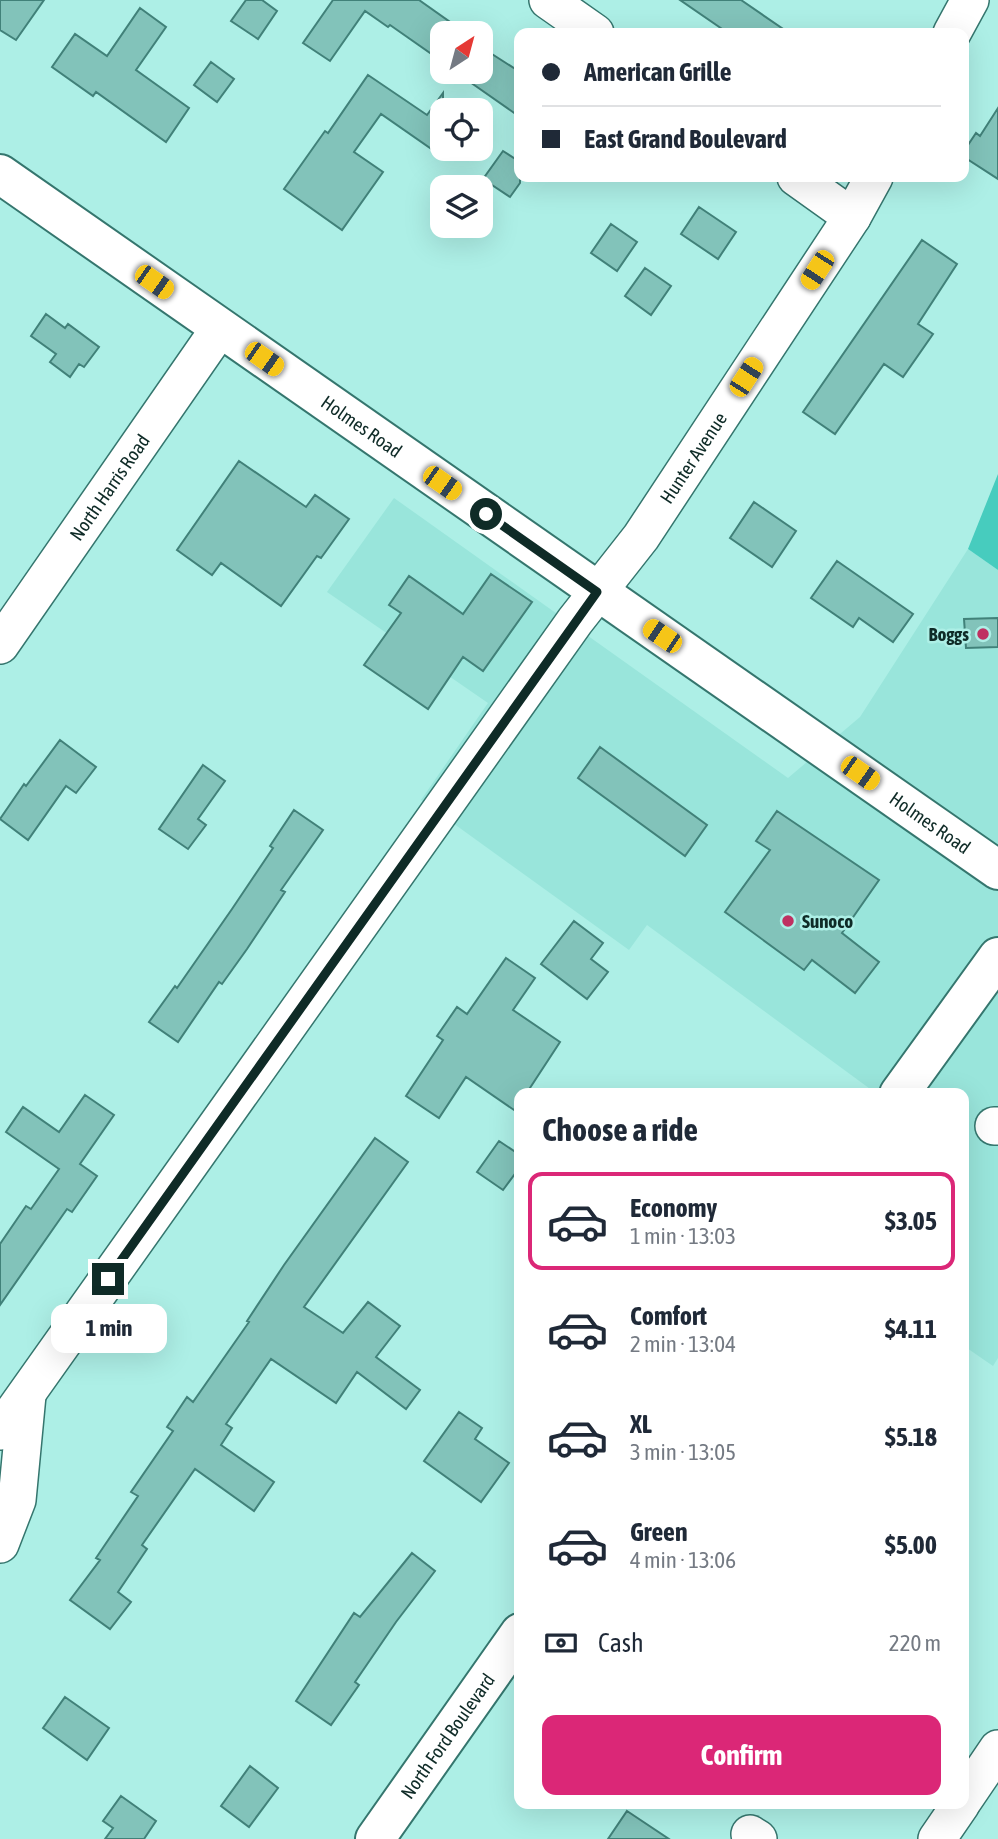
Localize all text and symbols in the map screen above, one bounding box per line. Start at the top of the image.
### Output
north arrow [430,21,494,84]
map controls [430,21,493,238]
text: American Grille [584,57,732,87]
button: locate [430,98,493,161]
text: East Grand Boulevard [584,124,787,154]
button: layers [430,175,493,238]
car [797,247,838,293]
car [131,261,178,303]
car [241,338,288,380]
car [726,354,767,400]
street label: Holmes Road [317,391,406,462]
street label: Hunter Avenue [655,408,731,507]
street label: North Harris Road [65,430,154,544]
car [419,462,466,504]
route start [470,498,502,530]
car [639,616,686,656]
place label: Boggs [928,623,969,645]
marker: Boggs [975,626,991,642]
car [837,752,884,794]
street label: Holmes Road [886,787,975,858]
place label: Sunoco [802,910,853,932]
marker: Sunoco [780,913,796,929]
text: Choose a ride [542,1111,698,1148]
icon: car [546,1190,609,1253]
text: Economy [630,1193,717,1223]
text: $3.05 [885,1206,937,1236]
text: 1 min · 13:03 [630,1223,736,1249]
route end [92,1263,124,1295]
icon: car [546,1298,609,1361]
text: Comfort [630,1301,707,1331]
callout: 1 min [50,1304,166,1352]
text: $4.11 [885,1314,937,1344]
text: 1 min [86,1315,132,1341]
text: 2 min · 13:04 [630,1331,736,1357]
icon: car [546,1406,609,1469]
text: XL [630,1409,652,1439]
text: $5.18 [885,1422,937,1452]
text: 3 min · 13:05 [630,1439,736,1465]
icon: car [546,1514,609,1577]
text: Green [630,1517,688,1547]
text: $5.00 [885,1530,937,1560]
text: 4 min · 13:06 [630,1547,736,1573]
icon: cash [542,1624,580,1662]
text: Cash [598,1628,644,1658]
text: 220 m [889,1630,941,1656]
street label: North Ford Boulevard [396,1669,499,1803]
button: Confirm [542,1715,941,1795]

